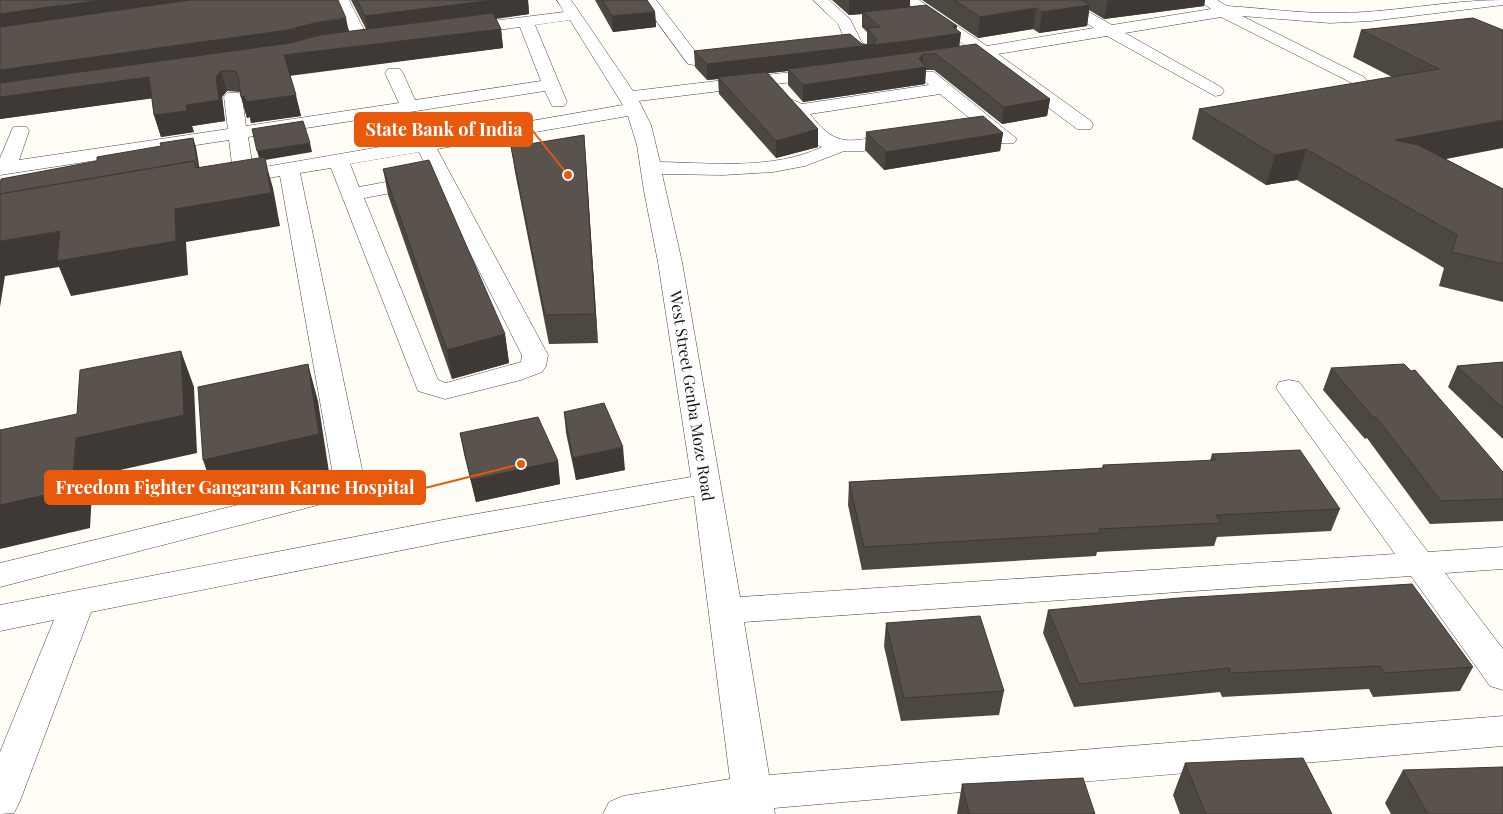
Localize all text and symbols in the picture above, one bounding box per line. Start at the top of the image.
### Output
callout: State Bank of India [355,113,532,146]
text: State Bank of India [365,117,523,141]
street label: West Street Genba Moze Road [665,288,720,503]
callout: Freedom Fighter Gangaram Karne Hospital [45,471,425,504]
text: Freedom Fighter Gangaram Karne Hospital [56,475,415,499]

